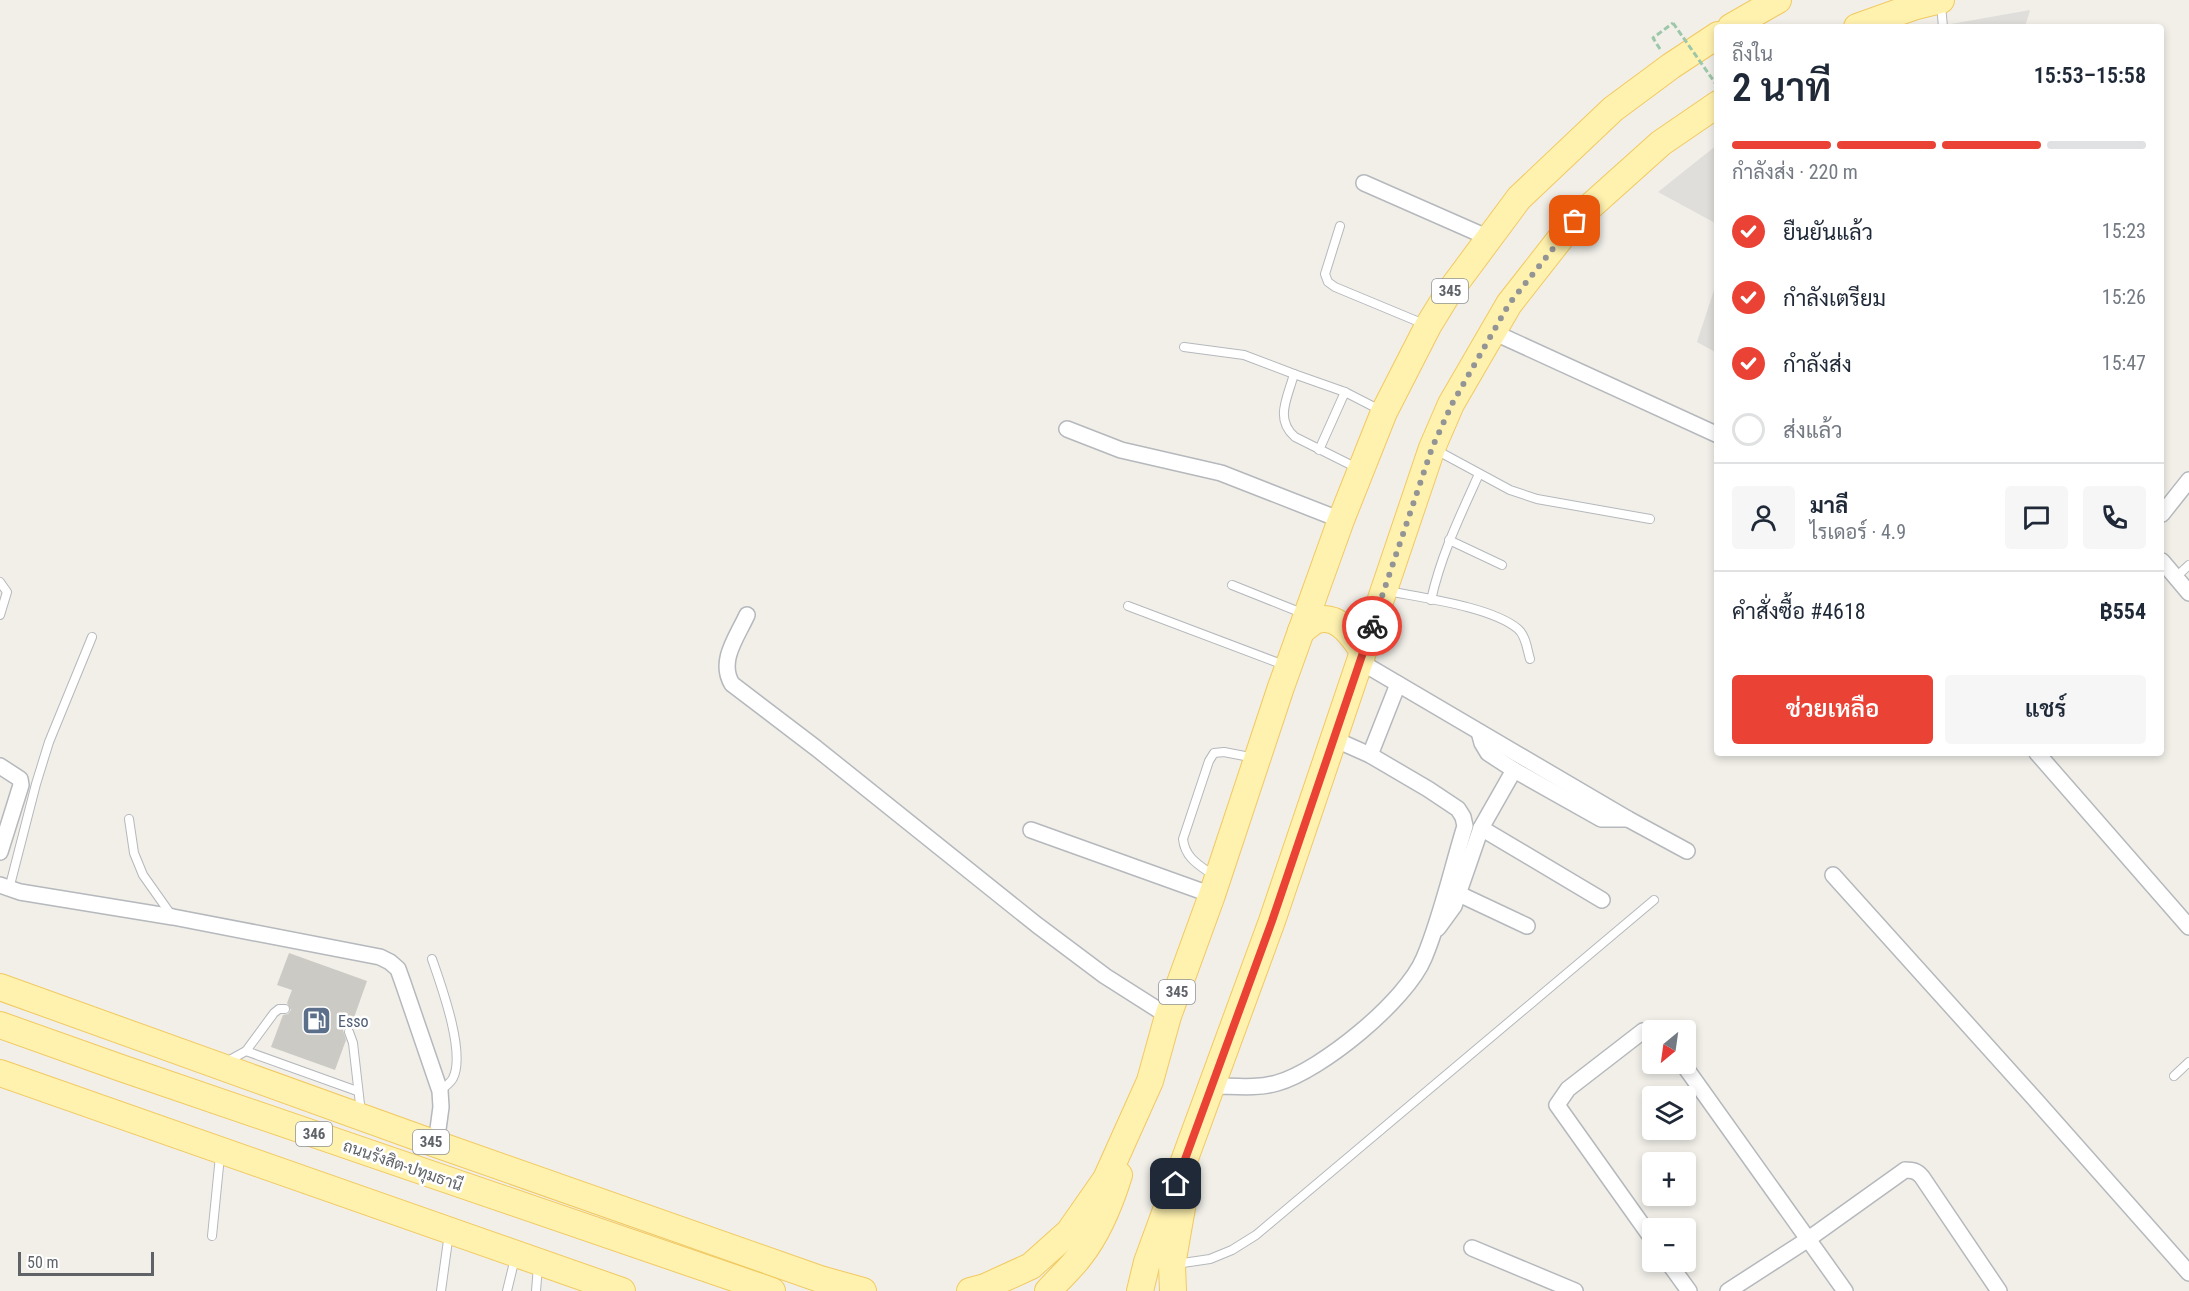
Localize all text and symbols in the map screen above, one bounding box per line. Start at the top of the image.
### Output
text: ถึงใน [1732,42,1773,66]
text: 15:53–15:58 [2034,63,2146,88]
text: 2 นาที [1732,65,1832,111]
text: กำลังส่ง · 220 m [1732,160,1858,184]
pin [1549,195,1600,246]
icon: bag [1558,204,1591,237]
icon: check [1732,215,1765,248]
text: 15:23 [2102,219,2146,243]
text: ยืนยันแล้ว [1783,220,1873,245]
road number: 345 [1432,279,1468,303]
icon: check [1732,281,1765,314]
text: 15:26 [2102,285,2146,309]
text: กำลังเตรียม [1783,286,1886,311]
icon: check [1732,347,1765,380]
text: 15:47 [2102,351,2146,375]
text: กำลังส่ง [1783,352,1852,377]
text: ส่งแล้ว [1783,418,1843,443]
button: person [1732,486,1795,549]
button: chat [2005,486,2068,549]
button: phone [2083,486,2146,549]
text: มาลี [1810,493,1848,518]
text: ไรเดอร์ · 4.9 [1810,520,1906,544]
courier [1342,596,1402,656]
text: คำสั่งซื้อ #4618 [1732,599,1866,624]
text: ฿554 [2099,599,2146,624]
icon: bike [1356,610,1389,643]
button: ช่วยเหลือ [1732,675,1933,744]
button: แชร์ [1945,675,2146,744]
road number: 345 [1159,980,1195,1004]
fuel station icon: Esso [301,1005,333,1037]
place label: Esso [338,1012,369,1031]
north arrow [1642,1020,1696,1074]
map controls [1642,1020,1696,1272]
button: layers [1642,1086,1696,1140]
road number: 346 [296,1122,332,1146]
road number: 345 [413,1130,449,1154]
street label: ถนนรังสิต-ปทุมธานี [340,1134,466,1197]
button: + [1642,1152,1696,1206]
pin [1150,1158,1201,1209]
icon: home [1159,1167,1192,1200]
button: − [1642,1218,1696,1272]
scale bar [18,1249,154,1276]
text: 50 m [27,1253,59,1272]

